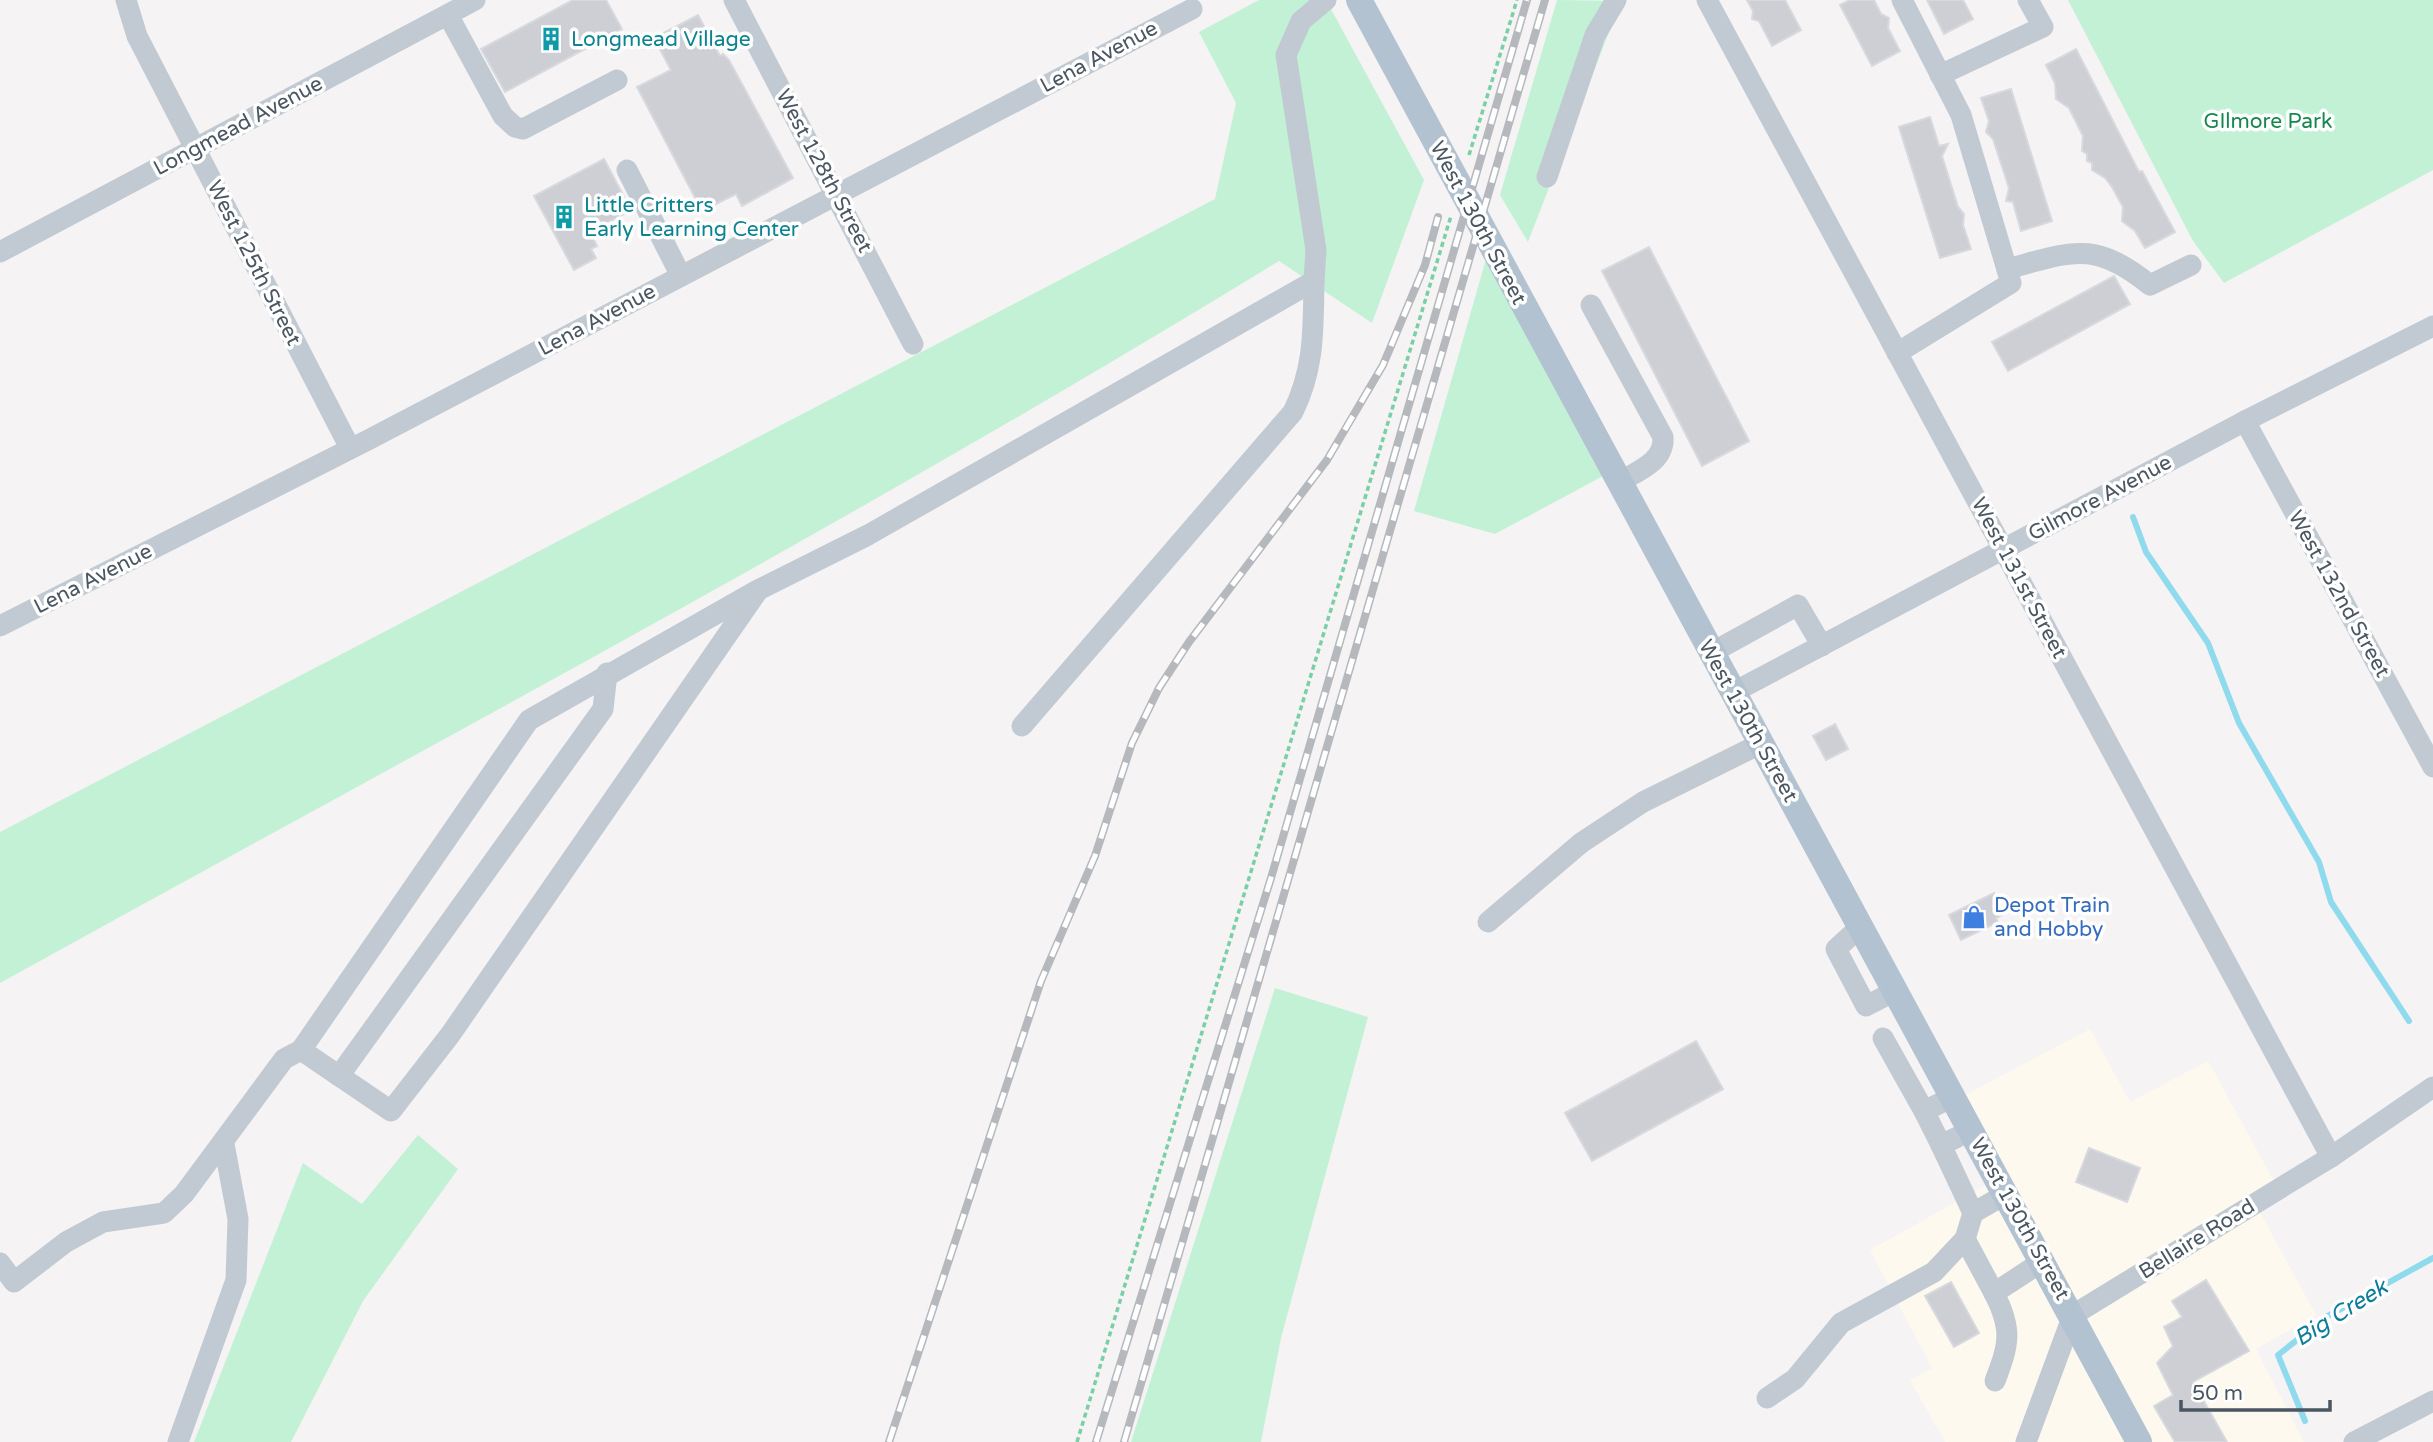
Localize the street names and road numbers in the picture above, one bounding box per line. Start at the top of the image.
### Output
street label: Lena Avenue [1036,16,1162,98]
street label: Longmead Avenue [149,71,327,181]
street label: West 128th Street [770,85,878,257]
street label: West 130th Street [1424,137,1532,309]
street label: West 125th Street [202,176,306,350]
street label: Lena Avenue [534,279,660,361]
street label: Gilmore Avenue [2024,450,2176,546]
street label: West 131st Street [1966,493,2072,663]
street label: West 132nd Street [2283,506,2395,682]
street label: Lena Avenue [30,538,156,619]
street label: West 130th Street [1693,636,1803,806]
street label: West 130th Street [1965,1134,2075,1304]
street label: Bellaire Road [2135,1194,2259,1284]

